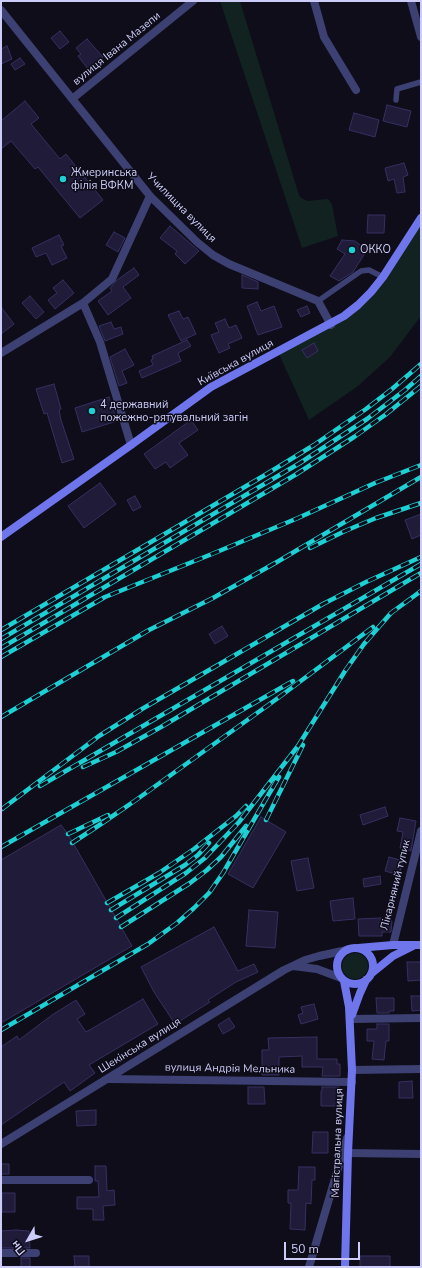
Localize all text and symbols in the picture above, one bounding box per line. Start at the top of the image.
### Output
street label: вулиця Івана Мазепи [70,10,164,88]
place label: Жмеринська філія ВФКМ [71,166,137,192]
street label: Училищна вулиця [143,170,219,246]
marker: Жмеринська філія ВФКМ [58,174,68,184]
place label: ОККО [360,243,391,257]
marker: ОККО [347,245,357,255]
street label: Київська вулиця [196,337,276,389]
place label: 4 державний пожежно-рятувальний загін [100,398,248,424]
marker: 4 державний пожежно-рятувальний загін [87,406,97,416]
street label: Лікарняний тупик [378,838,414,932]
street label: Шекінська вулиця [96,1015,184,1077]
street label: вулиця Андрія Мельника [165,1061,295,1077]
street label: Магістральна вулиця [329,1088,347,1198]
north arrow [8,1220,48,1260]
scale bar [286,1234,362,1260]
text: Пн [8,1237,29,1258]
text: 50 m [291,1241,319,1257]

